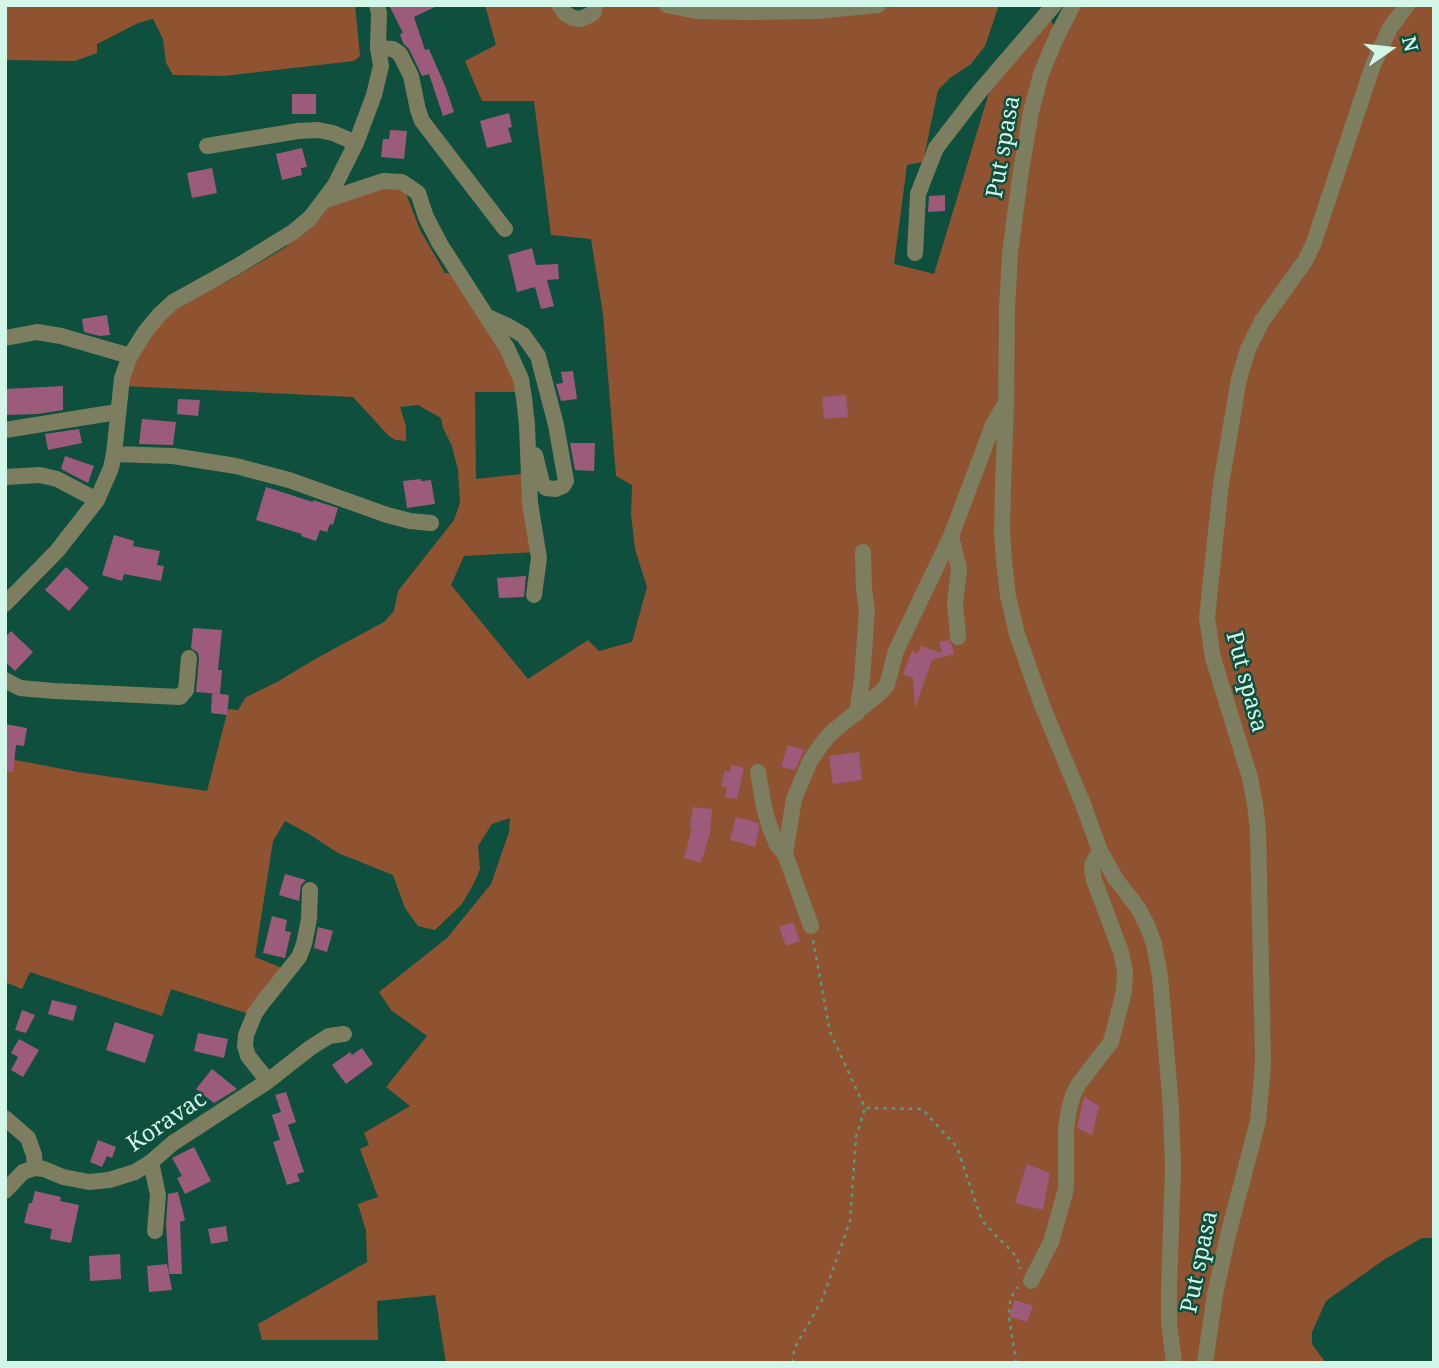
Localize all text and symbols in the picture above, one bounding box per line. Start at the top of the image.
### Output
north arrow [1355,14,1425,84]
text: N [1396,33,1425,54]
street label: Put spasa [981,94,1027,200]
street label: Put spasa [1219,629,1273,735]
street label: Koravac [122,1085,212,1159]
street label: Put spasa [1176,1209,1224,1315]

